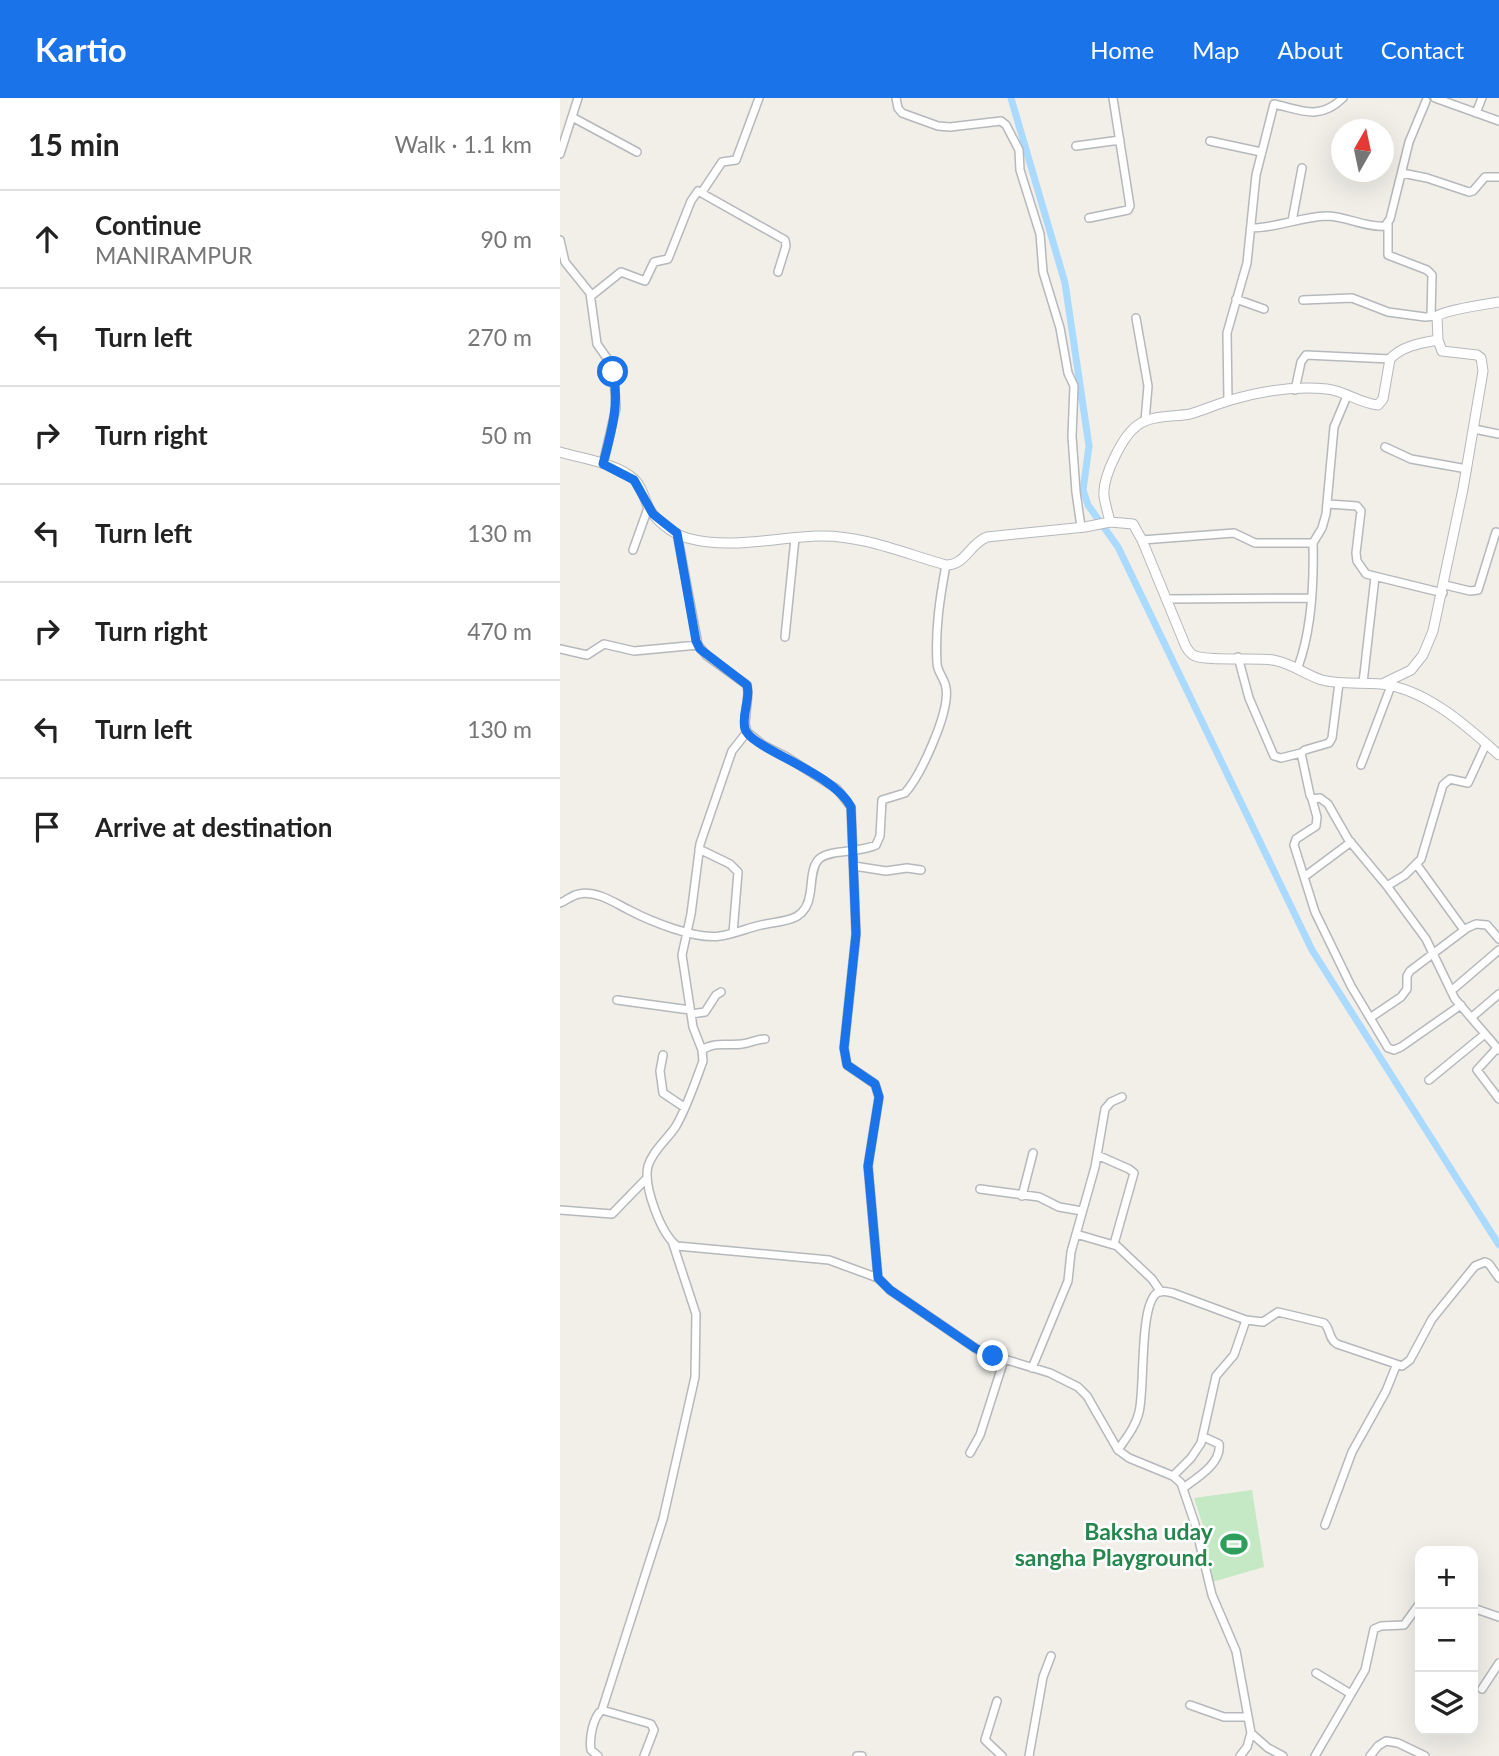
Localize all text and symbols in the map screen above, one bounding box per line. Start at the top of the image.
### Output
text: Kartio [35,29,127,69]
text: Home [1090,35,1154,64]
text: Map [1192,35,1240,64]
text: About [1278,35,1343,64]
text: Contact [1381,35,1464,64]
north arrow [1331,119,1394,182]
text: 15 min [28,126,120,162]
text: Walk · 1.1 km [395,130,532,158]
text: Continue [95,209,201,241]
icon: ahead [28,220,66,258]
text: 90 m [481,225,532,253]
text: MANIRAMPUR [95,241,252,269]
icon: left [28,318,66,356]
text: Turn left [95,321,192,353]
text: 270 m [467,323,532,351]
route start [597,356,628,387]
icon: right [28,416,66,454]
text: Turn right [95,419,208,451]
text: 50 m [481,421,532,449]
icon: left [28,514,66,552]
text: Turn left [95,517,192,549]
text: 130 m [467,519,532,547]
icon: right [28,612,66,650]
text: Turn right [95,615,208,647]
text: 470 m [467,617,532,645]
icon: left [28,710,66,748]
text: Turn left [95,713,192,745]
text: 130 m [467,715,532,743]
icon: arrive [28,808,66,846]
text: Arrive at destination [95,811,332,843]
route end [977,1340,1008,1371]
place label: Baksha uday sangha Playground. [1015,1517,1214,1571]
sports icon: Baksha uday sangha Playground. [1219,1529,1249,1559]
map controls [1415,1546,1478,1735]
button: + [1415,1546,1478,1609]
button: − [1415,1609,1478,1672]
button: layers [1415,1672,1478,1735]

